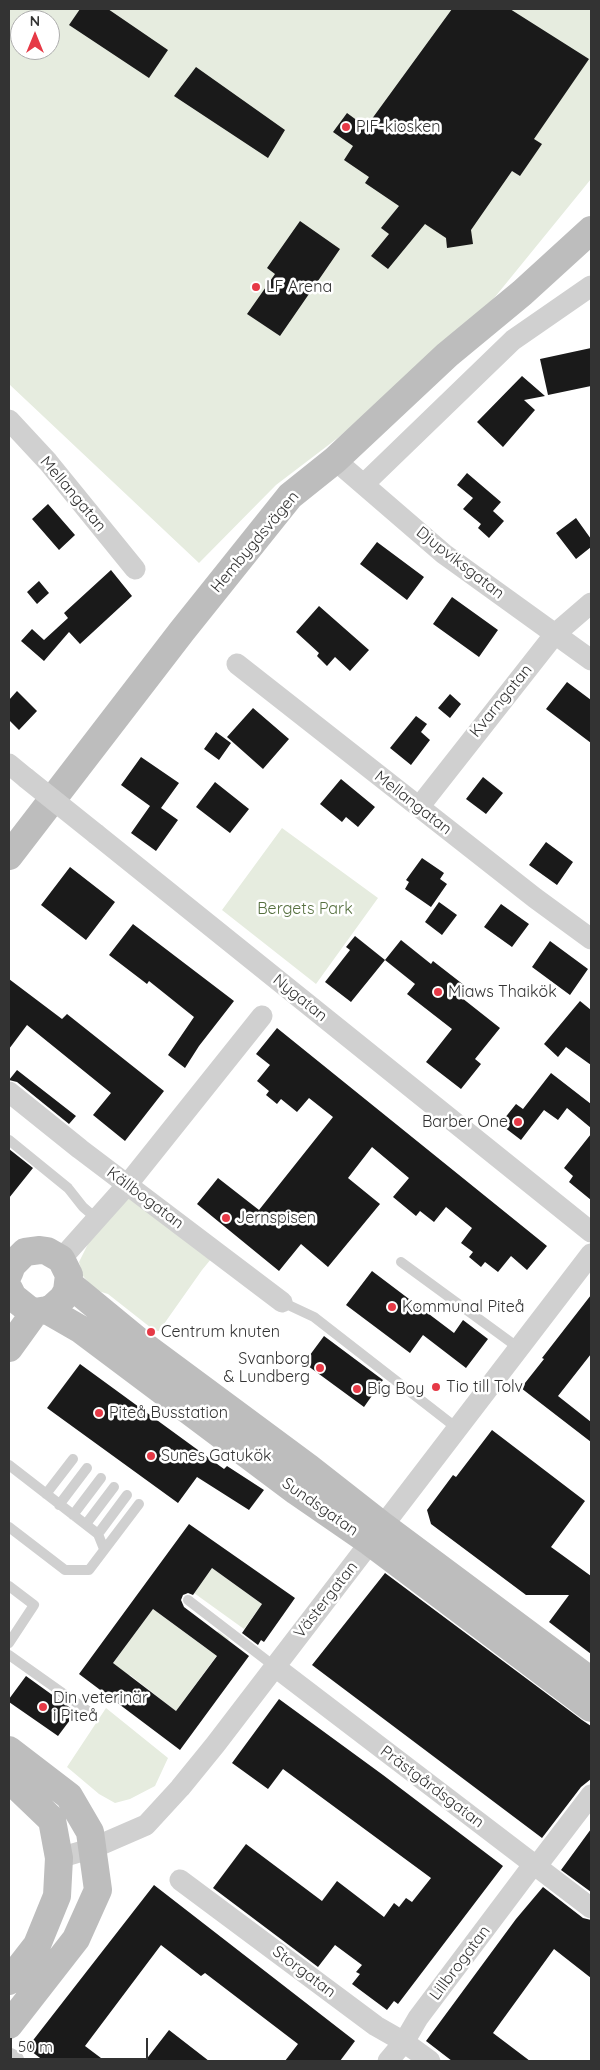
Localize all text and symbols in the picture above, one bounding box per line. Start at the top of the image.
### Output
north arrow [10,10,60,60]
text: N [30,12,40,30]
place label: PIF-kiosken [356,117,440,137]
marker: PIF-kiosken [340,121,352,133]
place label: LF Arena [266,277,332,297]
marker: LF Arena [250,281,262,293]
street label: Mellangatan [36,452,110,536]
street label: Hembygdsvägen [207,487,303,597]
street label: Djupviksgatan [412,523,508,603]
street label: Kvarngatan [466,661,536,741]
street label: Mellangatan [371,767,455,839]
park label: Bergets Park [257,899,353,919]
street label: Nygatan [269,970,331,1026]
place label: Miaws Thaikök [448,982,557,1002]
marker: Miaws Thaikök [432,986,444,998]
place label: Barber One [422,1112,508,1132]
marker: Barber One [512,1116,524,1128]
street label: Källbogatan [103,1163,187,1233]
place label: Jernspisen [236,1208,316,1228]
marker: Jernspisen [220,1212,232,1224]
place label: Kommunal Piteå [402,1297,525,1317]
marker: Kommunal Piteå [386,1301,398,1313]
place label: Centrum knuten [161,1322,280,1342]
marker: Centrum knuten [145,1326,157,1338]
place label: Svanborg & Lundberg [224,1349,310,1387]
marker: Svanborg & Lundberg [314,1362,326,1374]
place label: Tio till Tolv [446,1377,523,1397]
place label: Big Boy [367,1379,424,1399]
marker: Tio till Tolv [430,1381,442,1393]
marker: Big Boy [351,1383,363,1395]
place label: Piteå Busstation [109,1403,228,1423]
marker: Piteå Busstation [93,1407,105,1419]
place label: Sunes Gatukök [161,1446,272,1466]
marker: Sunes Gatukök [145,1450,157,1462]
street label: Sundsgatan [278,1474,362,1540]
street label: Västergatan [290,1558,362,1642]
place label: Din veterinär i Piteå [53,1688,148,1726]
marker: Din veterinär i Piteå [37,1701,49,1713]
street label: Prästgårdsgatan [376,1742,488,1832]
street label: Lillbrogatan [426,1922,494,2004]
street label: Storgatan [269,1942,339,2002]
scale bar [12,2028,150,2060]
text: 50 m [18,2037,53,2056]

